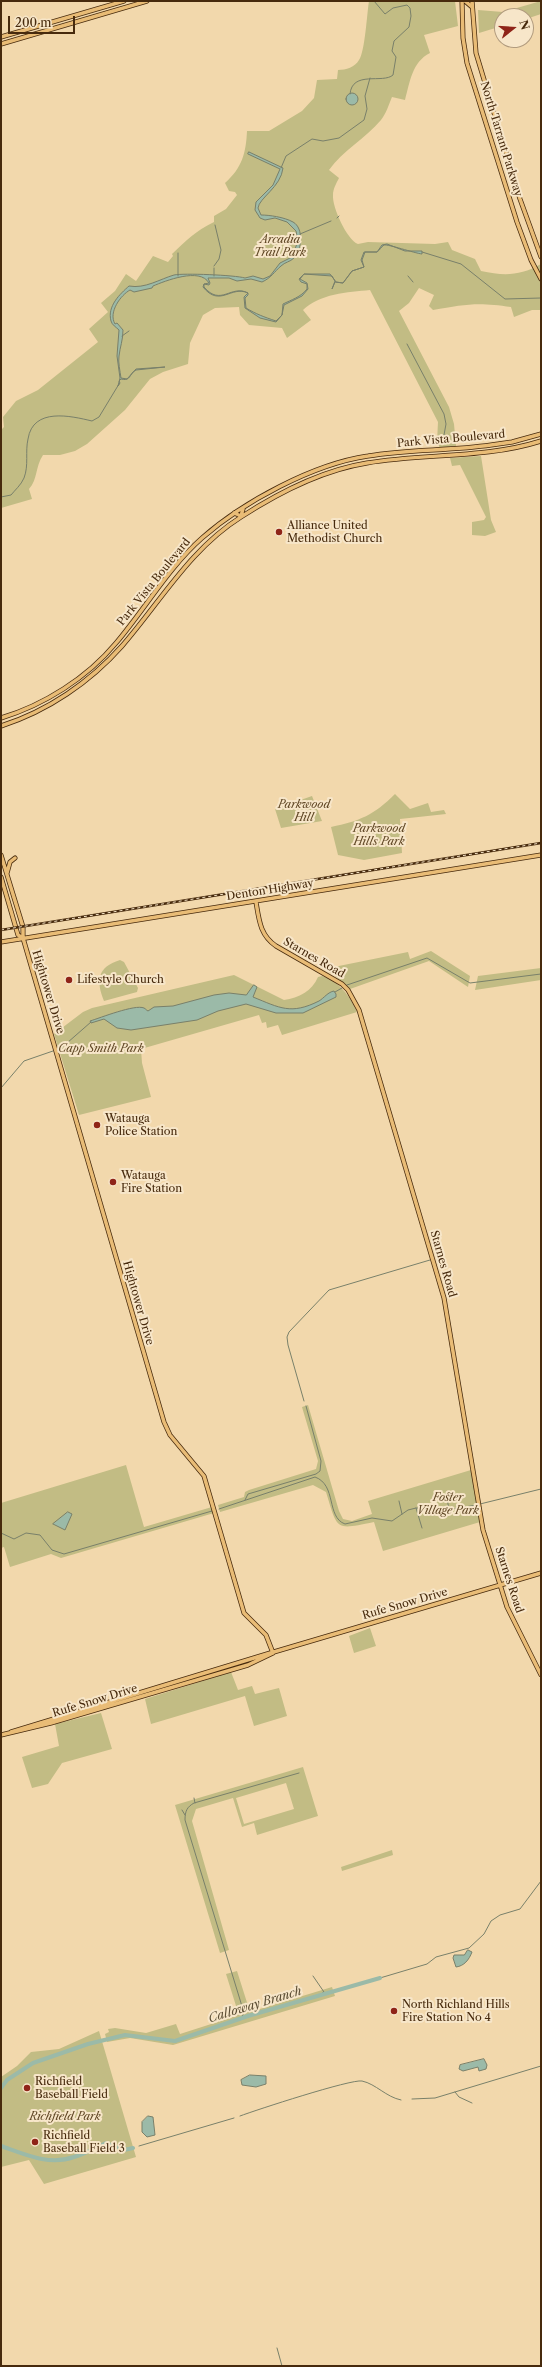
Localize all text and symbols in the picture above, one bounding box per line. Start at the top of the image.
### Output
scale bar [10,8,77,34]
north arrow [494,8,534,48]
text: 200 m [15,15,52,30]
text: N [516,18,533,31]
street label: North Tarrant Parkway [477,80,525,198]
park label: Arcadia Trail Park [254,233,306,259]
street label: Park Vista Boulevard [396,428,506,450]
place label: Alliance United Methodist Church [287,519,382,545]
marker: Alliance United Methodist Church [274,527,284,537]
street label: Park Vista Boulevard [115,536,193,628]
park label: Parkwood Hill [278,798,330,824]
park label: Parkwood Hills Park [353,822,405,848]
street label: Denton Highway [225,877,315,903]
street label: Starnes Road [281,935,347,981]
street label: Hightower Drive [29,949,67,1035]
place label: Lifestyle Church [77,973,164,987]
marker: Lifestyle Church [64,975,74,985]
park label: Capp Smith Park [58,1042,144,1056]
place label: Watauga Police Station [105,1112,177,1138]
marker: Watauga Police Station [92,1120,102,1130]
place label: Watauga Fire Station [121,1169,182,1195]
marker: Watauga Fire Station [108,1177,118,1187]
street label: Starnes Road [427,1229,459,1299]
street label: Hightower Drive [120,1259,156,1347]
park label: Foster Village Park [417,1491,479,1517]
street label: Starnes Road [492,1545,526,1615]
street label: Rufe Snow Drive [361,1585,449,1623]
street label: Rufe Snow Drive [51,1682,139,1720]
water label: Calloway Branch [207,1984,303,2026]
place label: North Richland Hills Fire Station No 4 [402,1998,510,2024]
marker: North Richland Hills Fire Station No 4 [389,2006,399,2016]
place label: Richfield Baseball Field [35,2075,108,2101]
marker: Richfield Baseball Field [22,2083,32,2093]
park label: Richfield Park [29,2110,101,2124]
place label: Richfield Baseball Field 3 [43,2129,125,2155]
marker: Richfield Baseball Field 3 [30,2137,40,2147]

